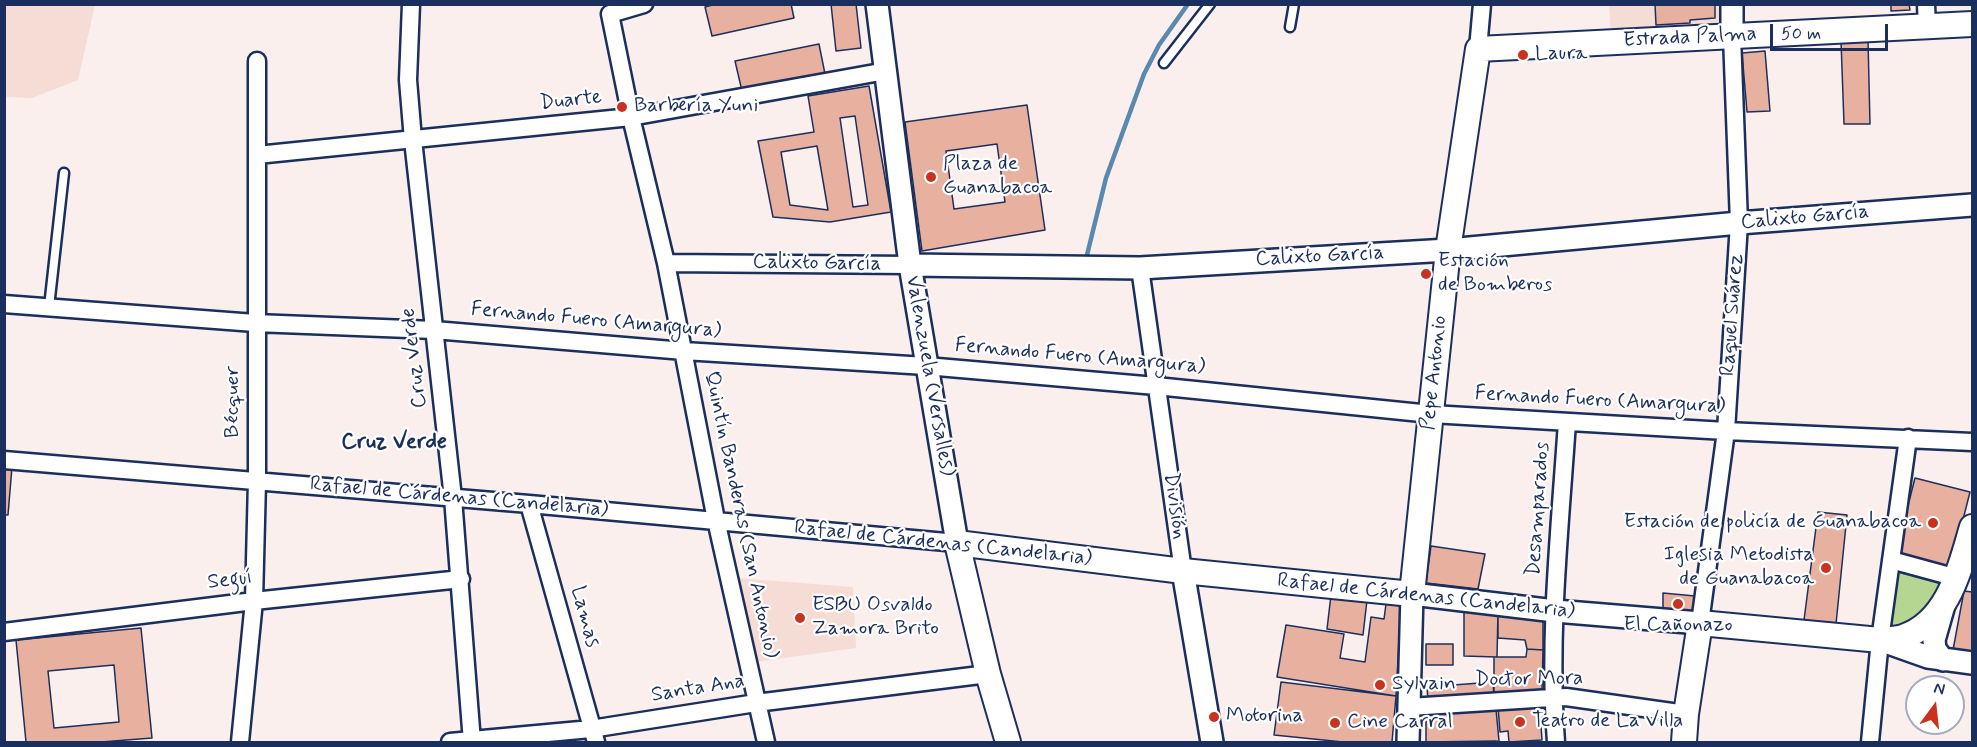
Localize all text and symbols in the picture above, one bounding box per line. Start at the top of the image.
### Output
scale bar [1773,12,1892,50]
street label: Estrada Palma [1623,22,1757,54]
text: 50 m [1781,22,1821,46]
place label: Laura [1535,42,1587,68]
marker: Laura [1516,48,1530,62]
street label: Duarte [539,85,603,117]
place label: Barbería Yuni [634,94,758,120]
marker: Barbería Yuni [615,100,629,114]
place label: Plaza de Guanabacoa [943,152,1052,202]
marker: Plaza de Guanabacoa [924,170,938,184]
street label: Calixto García [1740,200,1870,236]
street label: Calixto García [1255,241,1385,273]
place label: Estación de Bomberos [1438,249,1552,299]
street label: Calixto García [752,250,882,278]
street label: Raquel Suárez [1716,253,1750,377]
marker: Estación de Bomberos [1419,267,1433,281]
street label: Valenzuela (Versalles) [899,274,959,478]
street label: Fernando Fuero (Amargura) [470,298,722,344]
street label: Cruz Verde [396,306,434,410]
street label: Pepe Antonio [1416,314,1454,432]
street label: Fernando Fuero (Amargura) [954,334,1206,380]
street label: Bécquer [221,366,247,438]
street label: Quintín Banderas (San Antonio) [697,369,783,661]
street label: Fernando Fuero (Amargura) [1474,382,1726,420]
district label: Cruz Verde [341,430,447,456]
street label: Desamparados [1522,441,1556,577]
street label: División [1157,471,1191,541]
street label: Rafael de Cárdenas (Candelaria) [309,472,609,524]
place label: Estación de policía de Guanabacoa [1624,510,1921,536]
street label: Rafael de Cárdenas (Candelaria) [793,516,1093,572]
marker: Estación de policía de Guanabacoa [1926,516,1940,530]
place label: Iglesia Metodista de Guanabacoa [1664,543,1814,593]
marker: Iglesia Metodista de Guanabacoa [1819,561,1833,575]
street label: Seguí [206,566,254,596]
street label: Rafael de Cárdenas (Candelaria) [1276,569,1576,625]
street label: Lamas [564,584,604,650]
place label: ESBU Osvaldo Zamora Brito [812,593,939,643]
marker: El Cañonazo [1671,597,1685,611]
marker: ESBU Osvaldo Zamora Brito [793,611,807,625]
place label: El Cañonazo [1623,613,1733,639]
street label: Doctor Mora [1475,666,1583,694]
street label: Santa Ana [650,669,746,709]
place label: Sylvain [1392,672,1456,698]
north arrow [1905,675,1965,735]
marker: Sylvain [1373,678,1387,692]
text: N [1931,678,1947,701]
place label: Motorina [1226,704,1303,730]
place label: Teatro de La Villa [1532,709,1683,735]
marker: Motorina [1207,710,1221,724]
place label: Cine Carral [1347,710,1453,736]
marker: Teatro de La Villa [1513,715,1527,729]
marker: Cine Carral [1328,716,1342,730]

